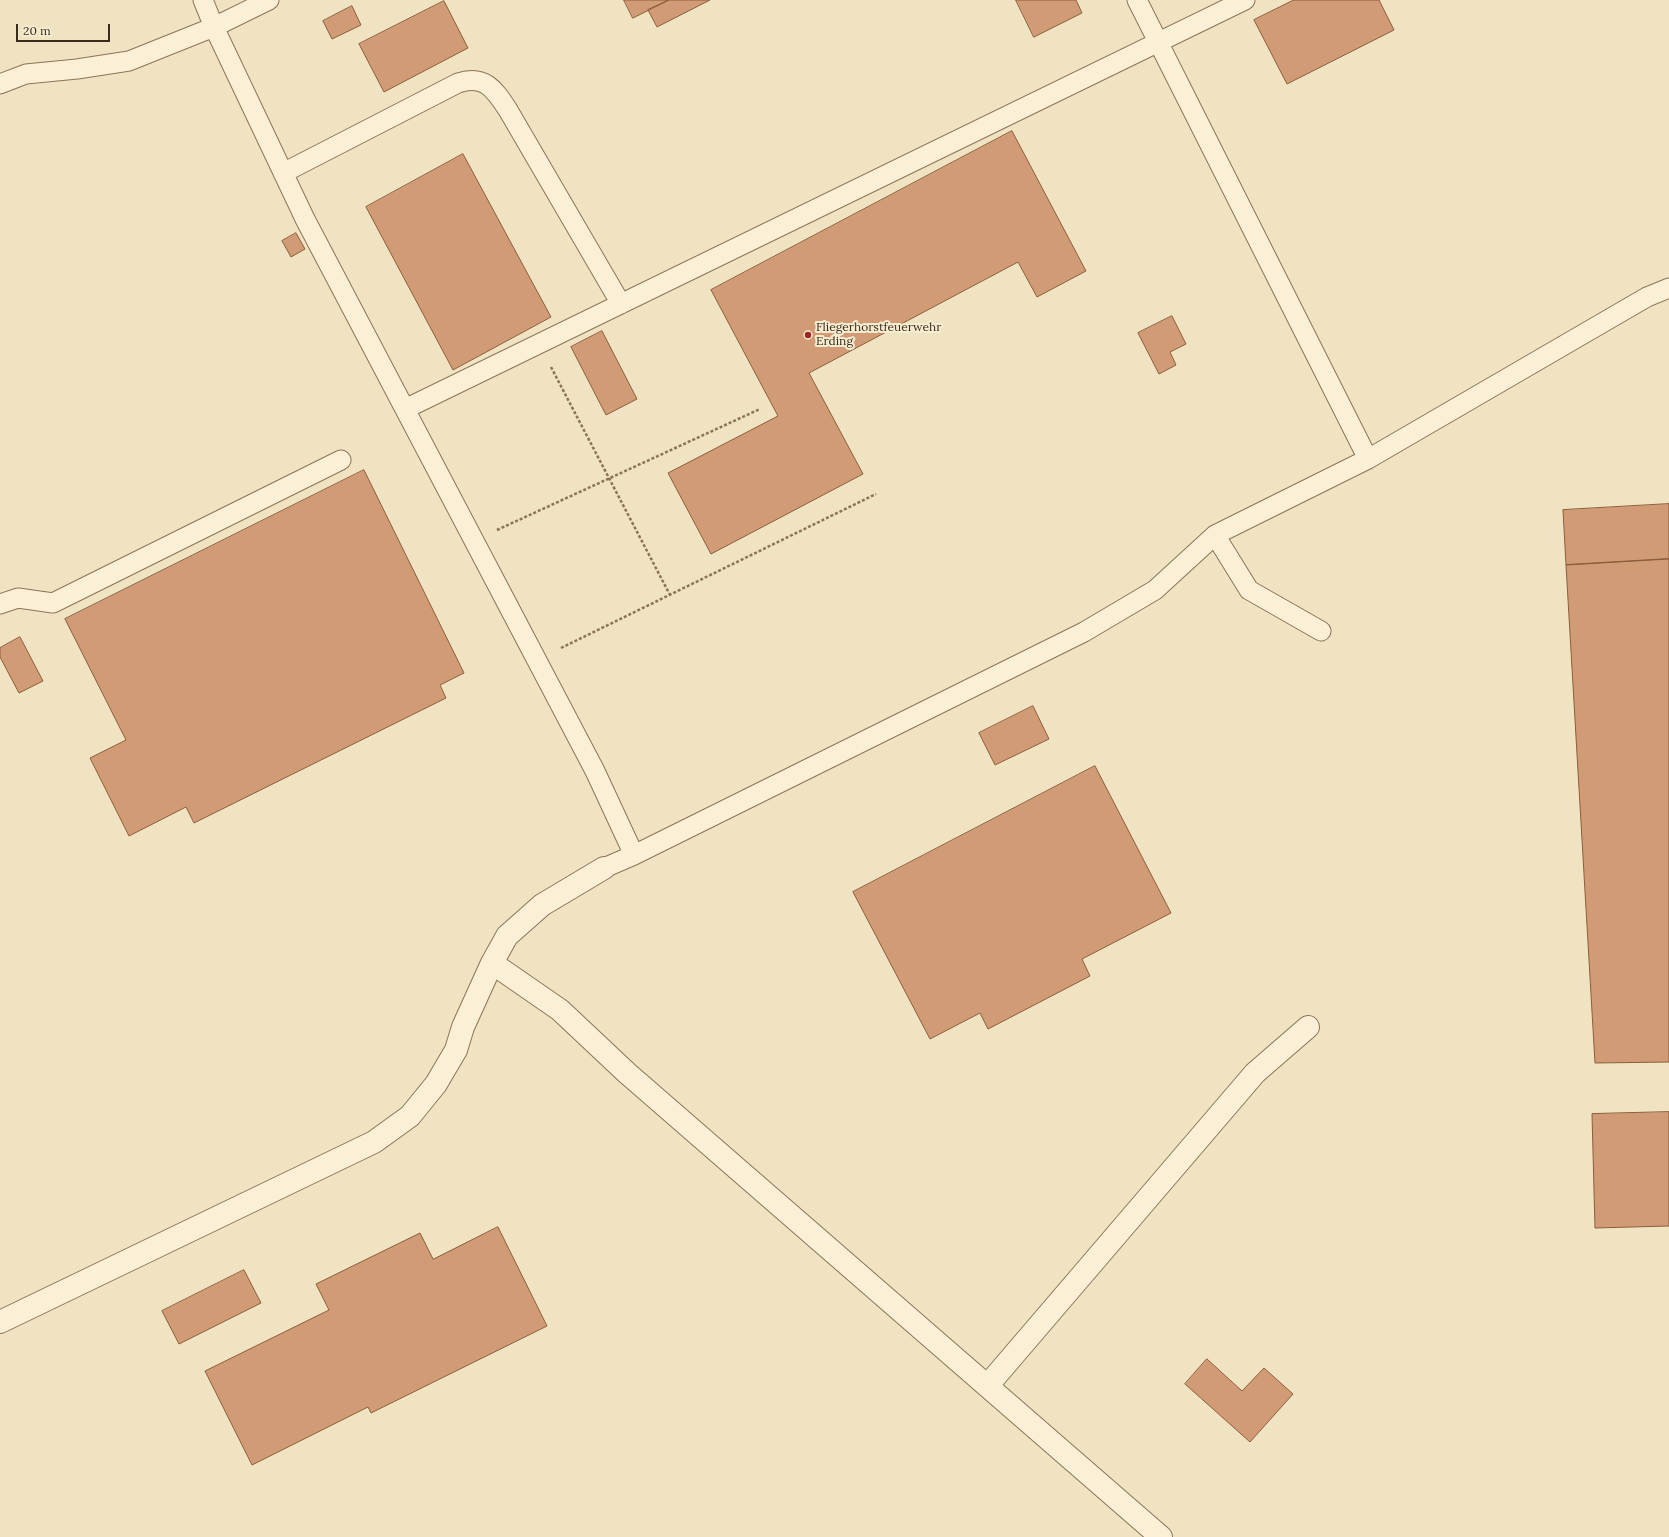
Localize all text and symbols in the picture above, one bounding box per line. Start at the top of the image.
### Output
scale bar [18,16,112,42]
text: 20 m [23,23,51,38]
place label: Fliegerhorstfeuerwehr Erding [816,321,941,349]
marker: Fliegerhorstfeuerwehr Erding [803,330,813,340]

